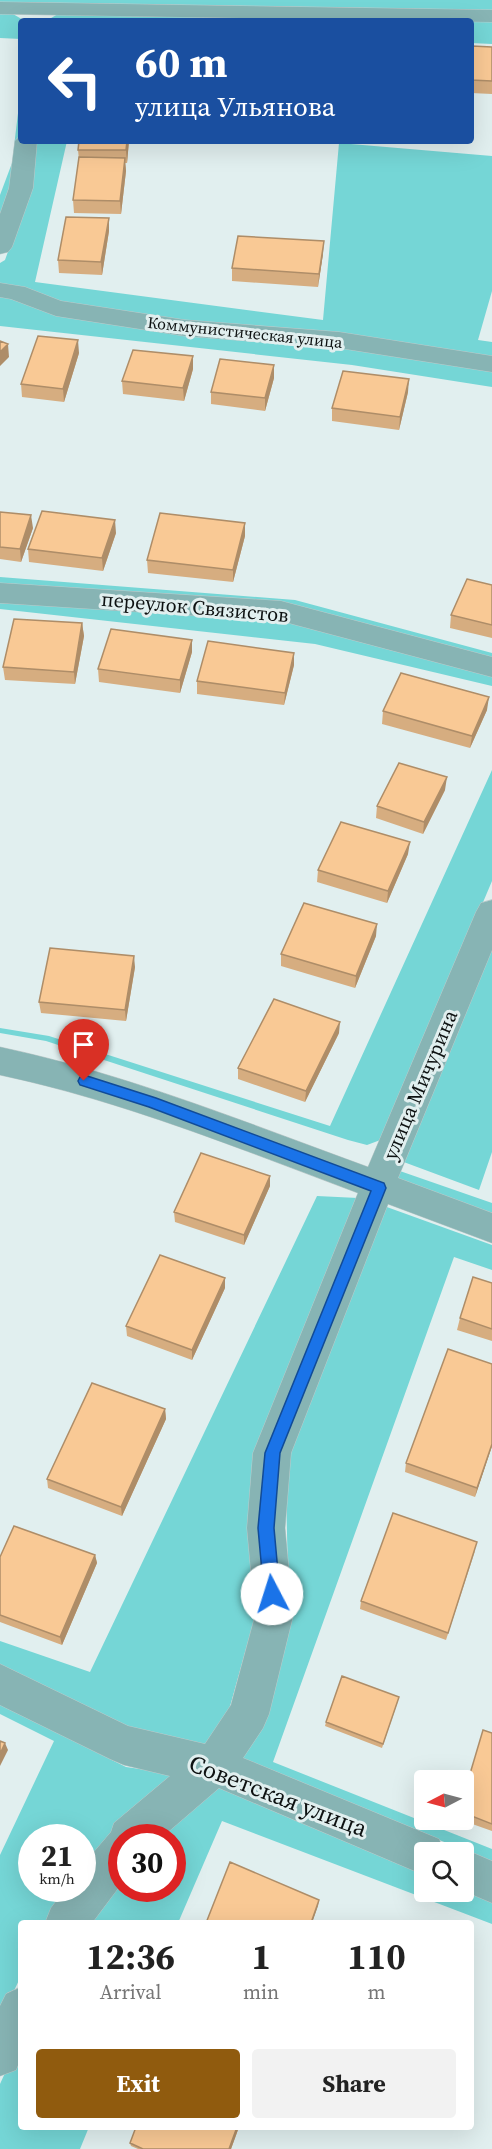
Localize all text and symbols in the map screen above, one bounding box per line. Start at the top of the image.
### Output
text: 60 m [135,33,228,91]
icon: left [36,42,114,120]
text: улица Ульянова [135,88,336,125]
street label: Коммунистическая улица [146,311,344,353]
street label: переулок Связистов [100,585,290,629]
street label: улица Мичурина [376,1005,465,1164]
pin [58,1019,109,1081]
icon: arrive [67,1028,100,1061]
position arrow [240,1562,304,1626]
street label: Советская улица [184,1746,373,1845]
north arrow [414,1770,474,1830]
map controls [414,1770,474,1902]
speed limit sign: 30 [108,1824,186,1902]
text: 21 [41,1835,73,1876]
button: search [414,1842,474,1902]
text: km/h [39,1868,75,1889]
text: 12:36 [86,1932,175,1981]
text: 1 [251,1932,271,1981]
text: 110 [347,1932,406,1981]
text: Arrival [100,1978,161,2006]
text: min [243,1978,279,2006]
text: m [368,1978,386,2006]
button: Exit [36,2049,240,2118]
button: Share [252,2049,456,2118]

